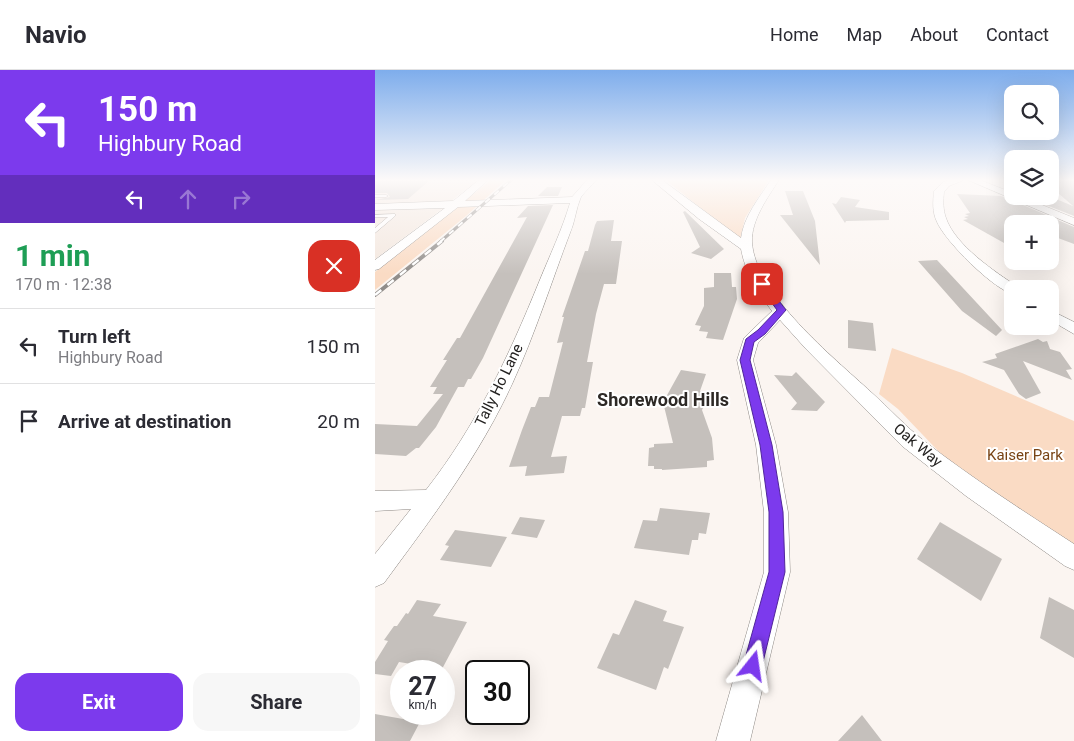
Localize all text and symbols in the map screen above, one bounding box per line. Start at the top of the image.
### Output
text: Navio [25,21,87,49]
text: Home [770,24,819,45]
text: Map [847,24,882,45]
text: About [910,24,958,45]
text: Contact [986,24,1049,45]
map controls [1004,85,1059,335]
button: search [1004,85,1059,140]
text: 150 m [98,89,197,130]
icon: left [15,90,80,155]
text: Highbury Road [98,131,242,156]
button: layers [1004,150,1059,205]
icon: left [121,185,149,213]
icon: ahead [174,185,202,213]
icon: right [227,185,255,213]
button: + [1004,215,1059,270]
text: 1 min [15,238,90,273]
button: close [308,240,360,292]
pin [741,263,783,305]
icon: arrive [748,270,776,298]
text: 170 m · 12:38 [15,275,112,294]
button: − [1004,280,1059,335]
text: Turn left [58,325,131,348]
icon: left [15,332,43,360]
text: 150 m [307,335,360,358]
street label: Tally Ho Lane [471,341,527,429]
text: Highbury Road [58,348,163,367]
district label: Shorewood Hills [597,389,729,410]
icon: arrive [15,407,43,435]
text: Arrive at destination [58,410,231,433]
text: 20 m [317,410,360,433]
street label: Oak Way [890,419,946,471]
park label: Kaiser Park [987,446,1063,464]
position arrow [726,639,778,691]
speed limit sign: 30 [465,660,530,725]
text: 27 [408,672,437,701]
button: Exit [15,673,183,731]
button: Share [193,673,360,731]
text: km/h [408,698,437,712]

